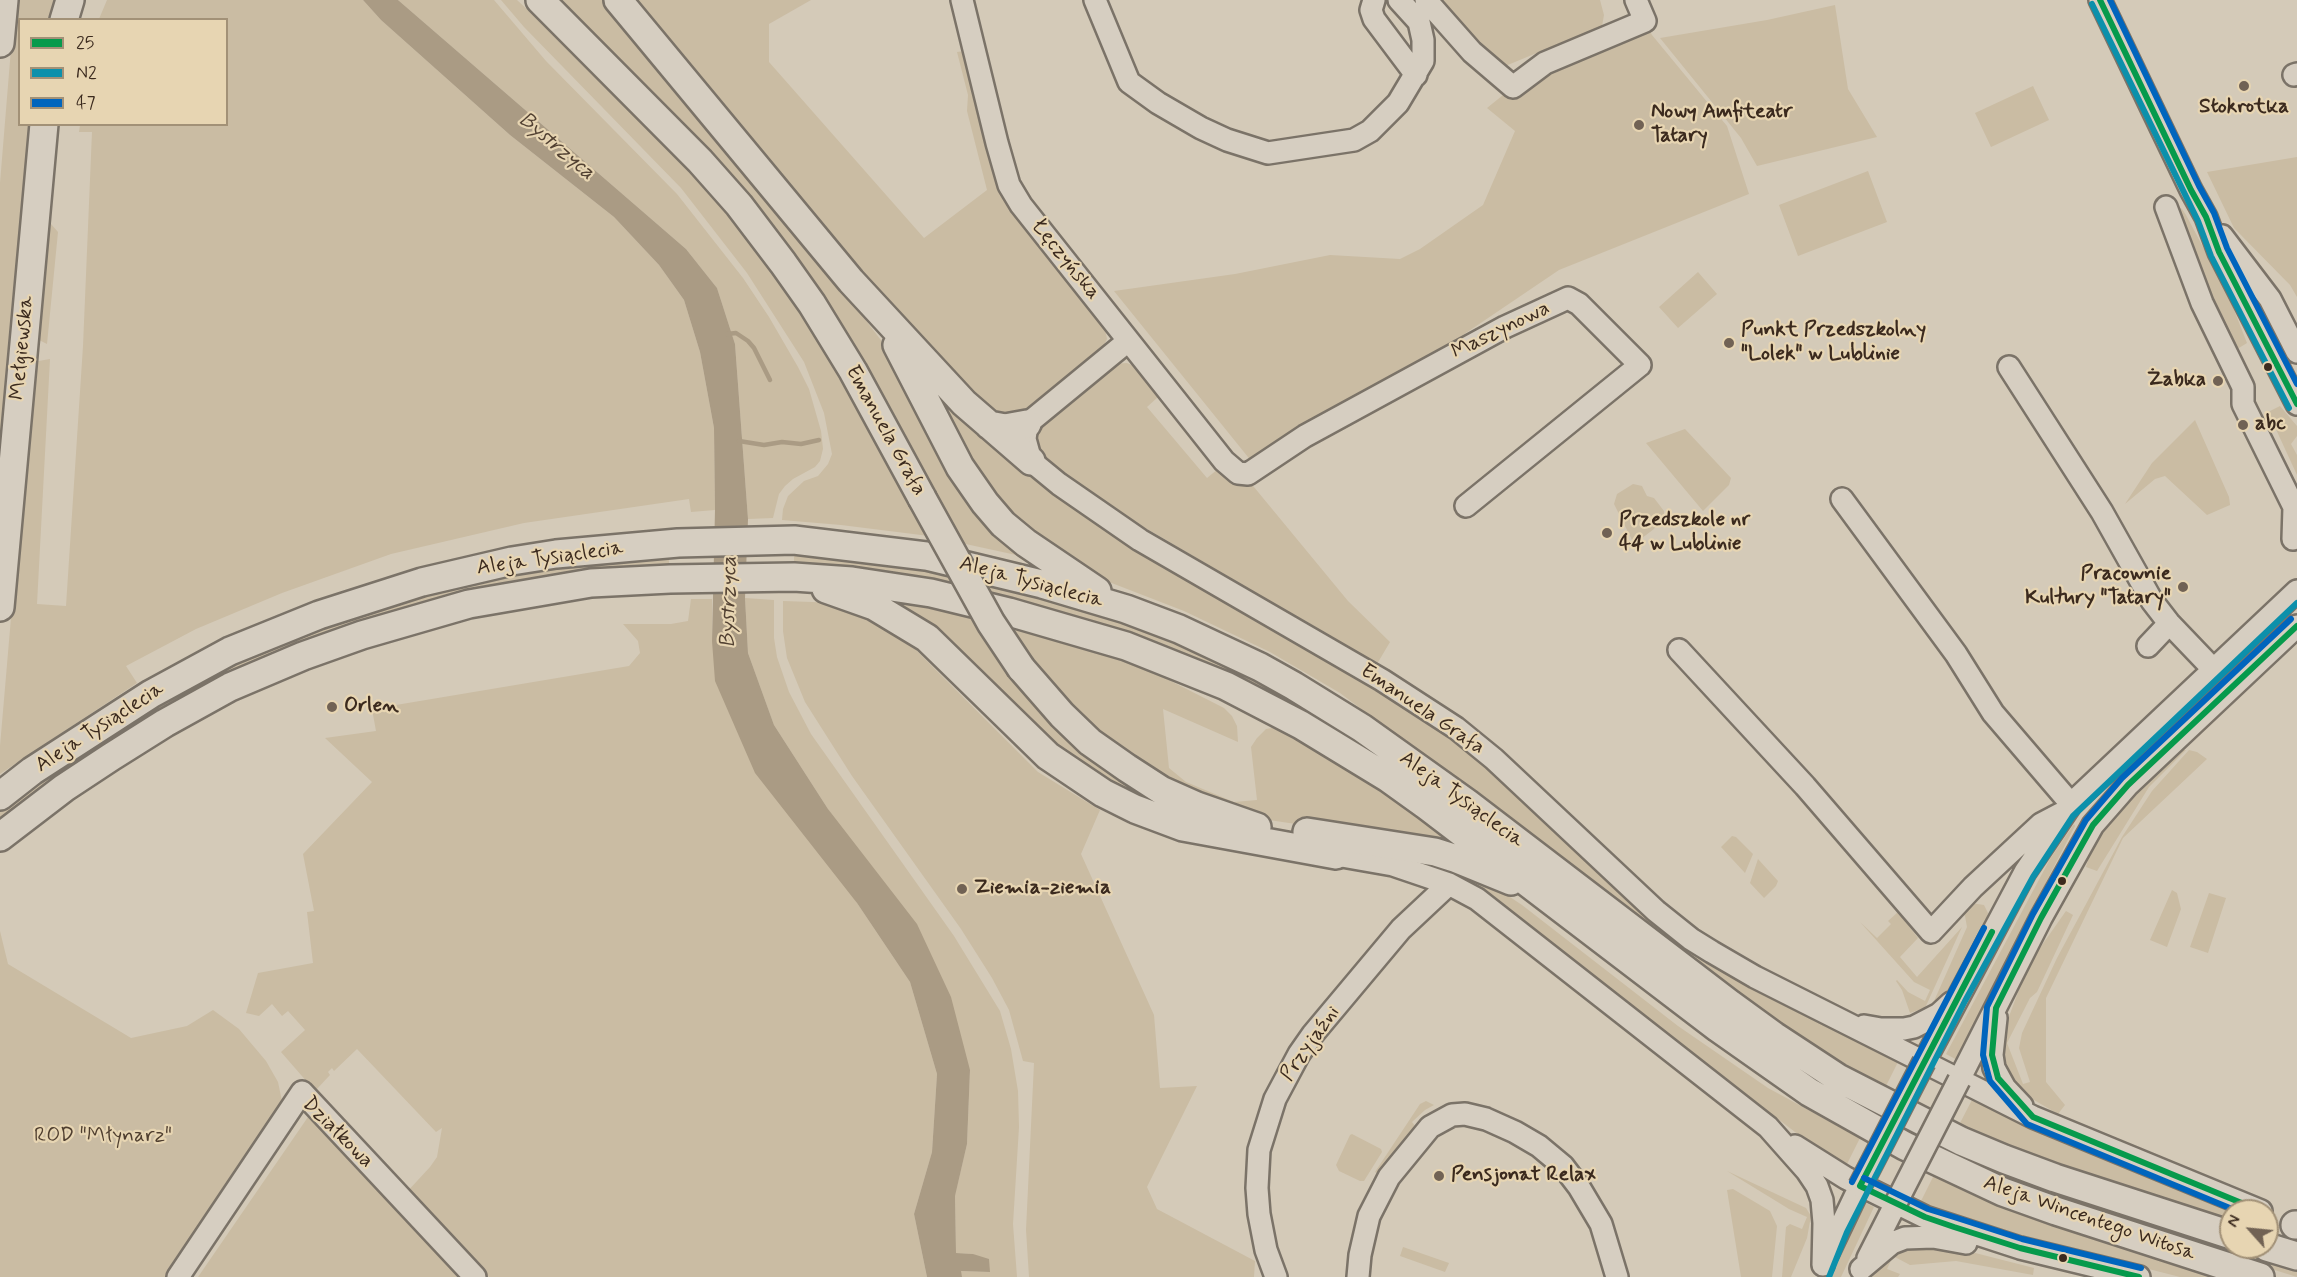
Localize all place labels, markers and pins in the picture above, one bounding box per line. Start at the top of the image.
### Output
marker: Stokrotka [2237,79,2251,93]
place label: Stokrotka [2199,95,2289,121]
place label: Nowy Amfiteatr Tatary [1651,100,1793,150]
marker: Nowy Amfiteatr Tatary [1632,118,1646,132]
place label: Punkt Przedszkolny "Lolek" w Lublinie [1741,318,1926,368]
marker: Punkt Przedszkolny "Lolek" w Lublinie [1722,336,1736,350]
unlabelled marker [2262,361,2274,373]
place label: Żabka [2147,368,2206,394]
marker: Żabka [2211,374,2225,388]
place label: abc [2255,412,2286,438]
marker: abc [2236,418,2250,432]
place label: Przedszkole nr 44 w Lublinie [1619,508,1750,558]
marker: Przedszkole nr 44 w Lublinie [1600,526,1614,540]
place label: Pracownie Kultury "Tatary" [2025,562,2171,612]
marker: Pracownie Kultury "Tatary" [2176,580,2190,594]
place label: Orlen [344,694,399,720]
marker: Orlen [325,700,339,714]
unlabelled marker [2056,875,2068,887]
place label: Ziemia-ziemia [974,876,1111,902]
marker: Ziemia-ziemia [955,882,969,896]
place label: Pensjonat Relax [1451,1163,1596,1189]
marker: Pensjonat Relax [1432,1169,1446,1183]
unlabelled marker [2057,1252,2069,1264]

